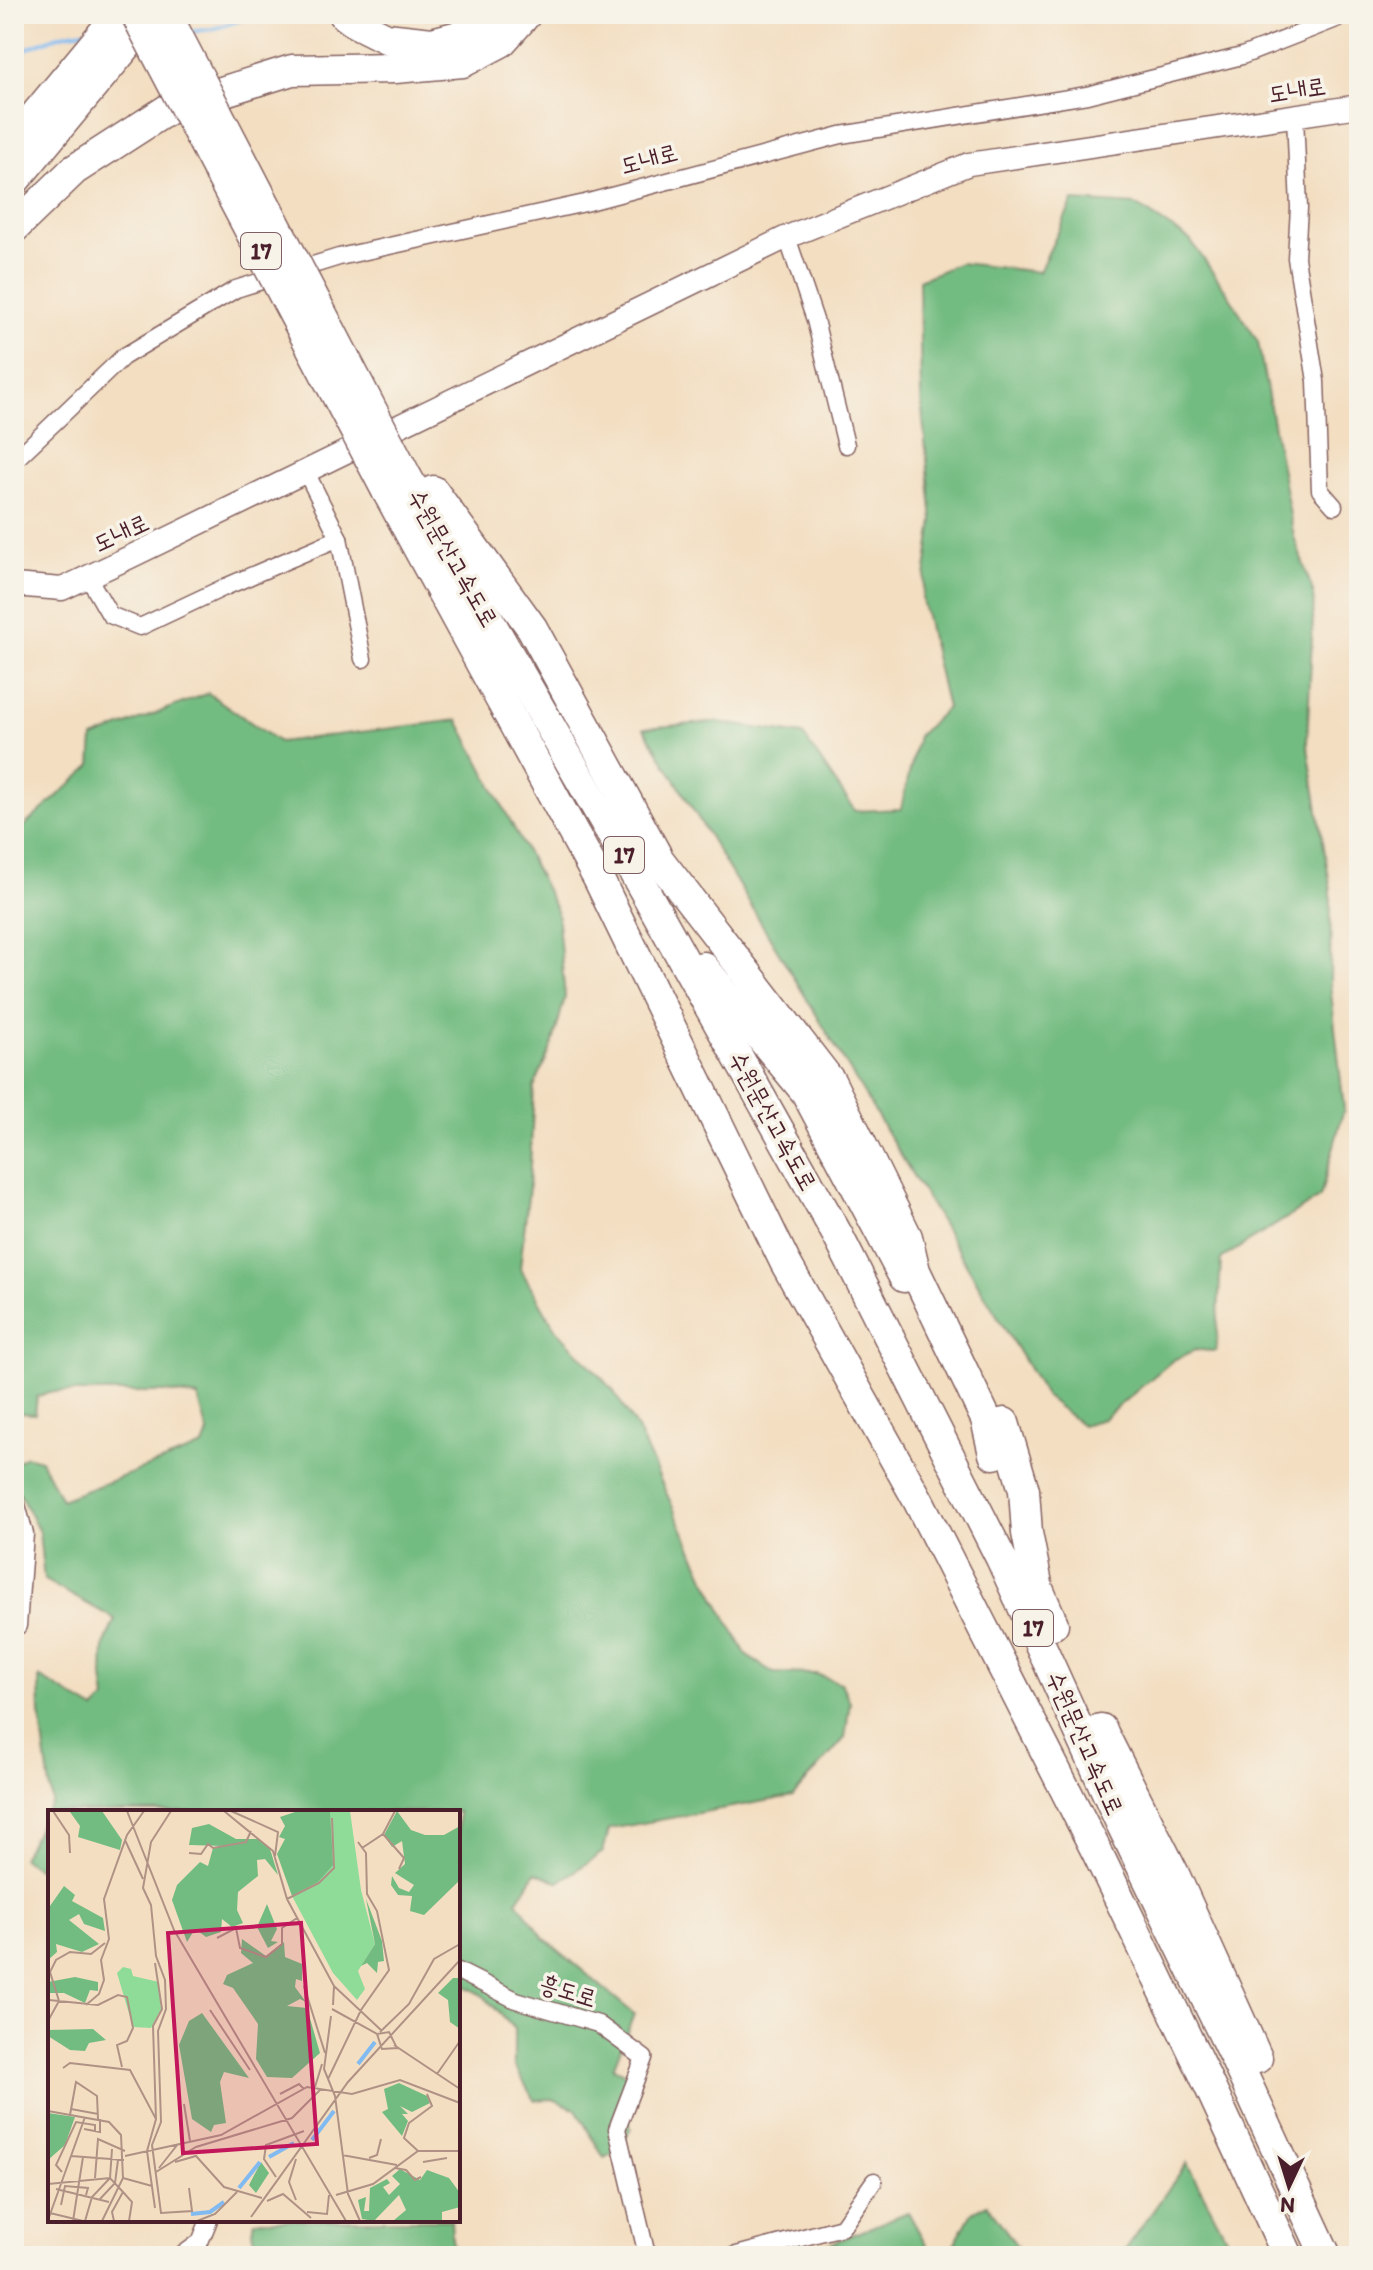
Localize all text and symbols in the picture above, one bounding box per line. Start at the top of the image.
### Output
street label: 도내로 [1266,71,1328,108]
street label: 도내로 [617,137,681,180]
road number: 17 [241,233,281,269]
street label: 수원문산고속도로 [402,484,505,632]
street label: 도내로 [88,507,153,558]
road number: 17 [604,837,644,873]
street label: 수원문산고속도로 [723,1046,824,1195]
road number: 17 [1013,1610,1053,1646]
street label: 수원문산고속도로 [1041,1666,1130,1819]
inset map [48,1810,460,2222]
street label: 흥도로 [536,1968,600,2013]
north arrow [1249,2146,1329,2226]
text: N [1279,2191,1296,2219]

